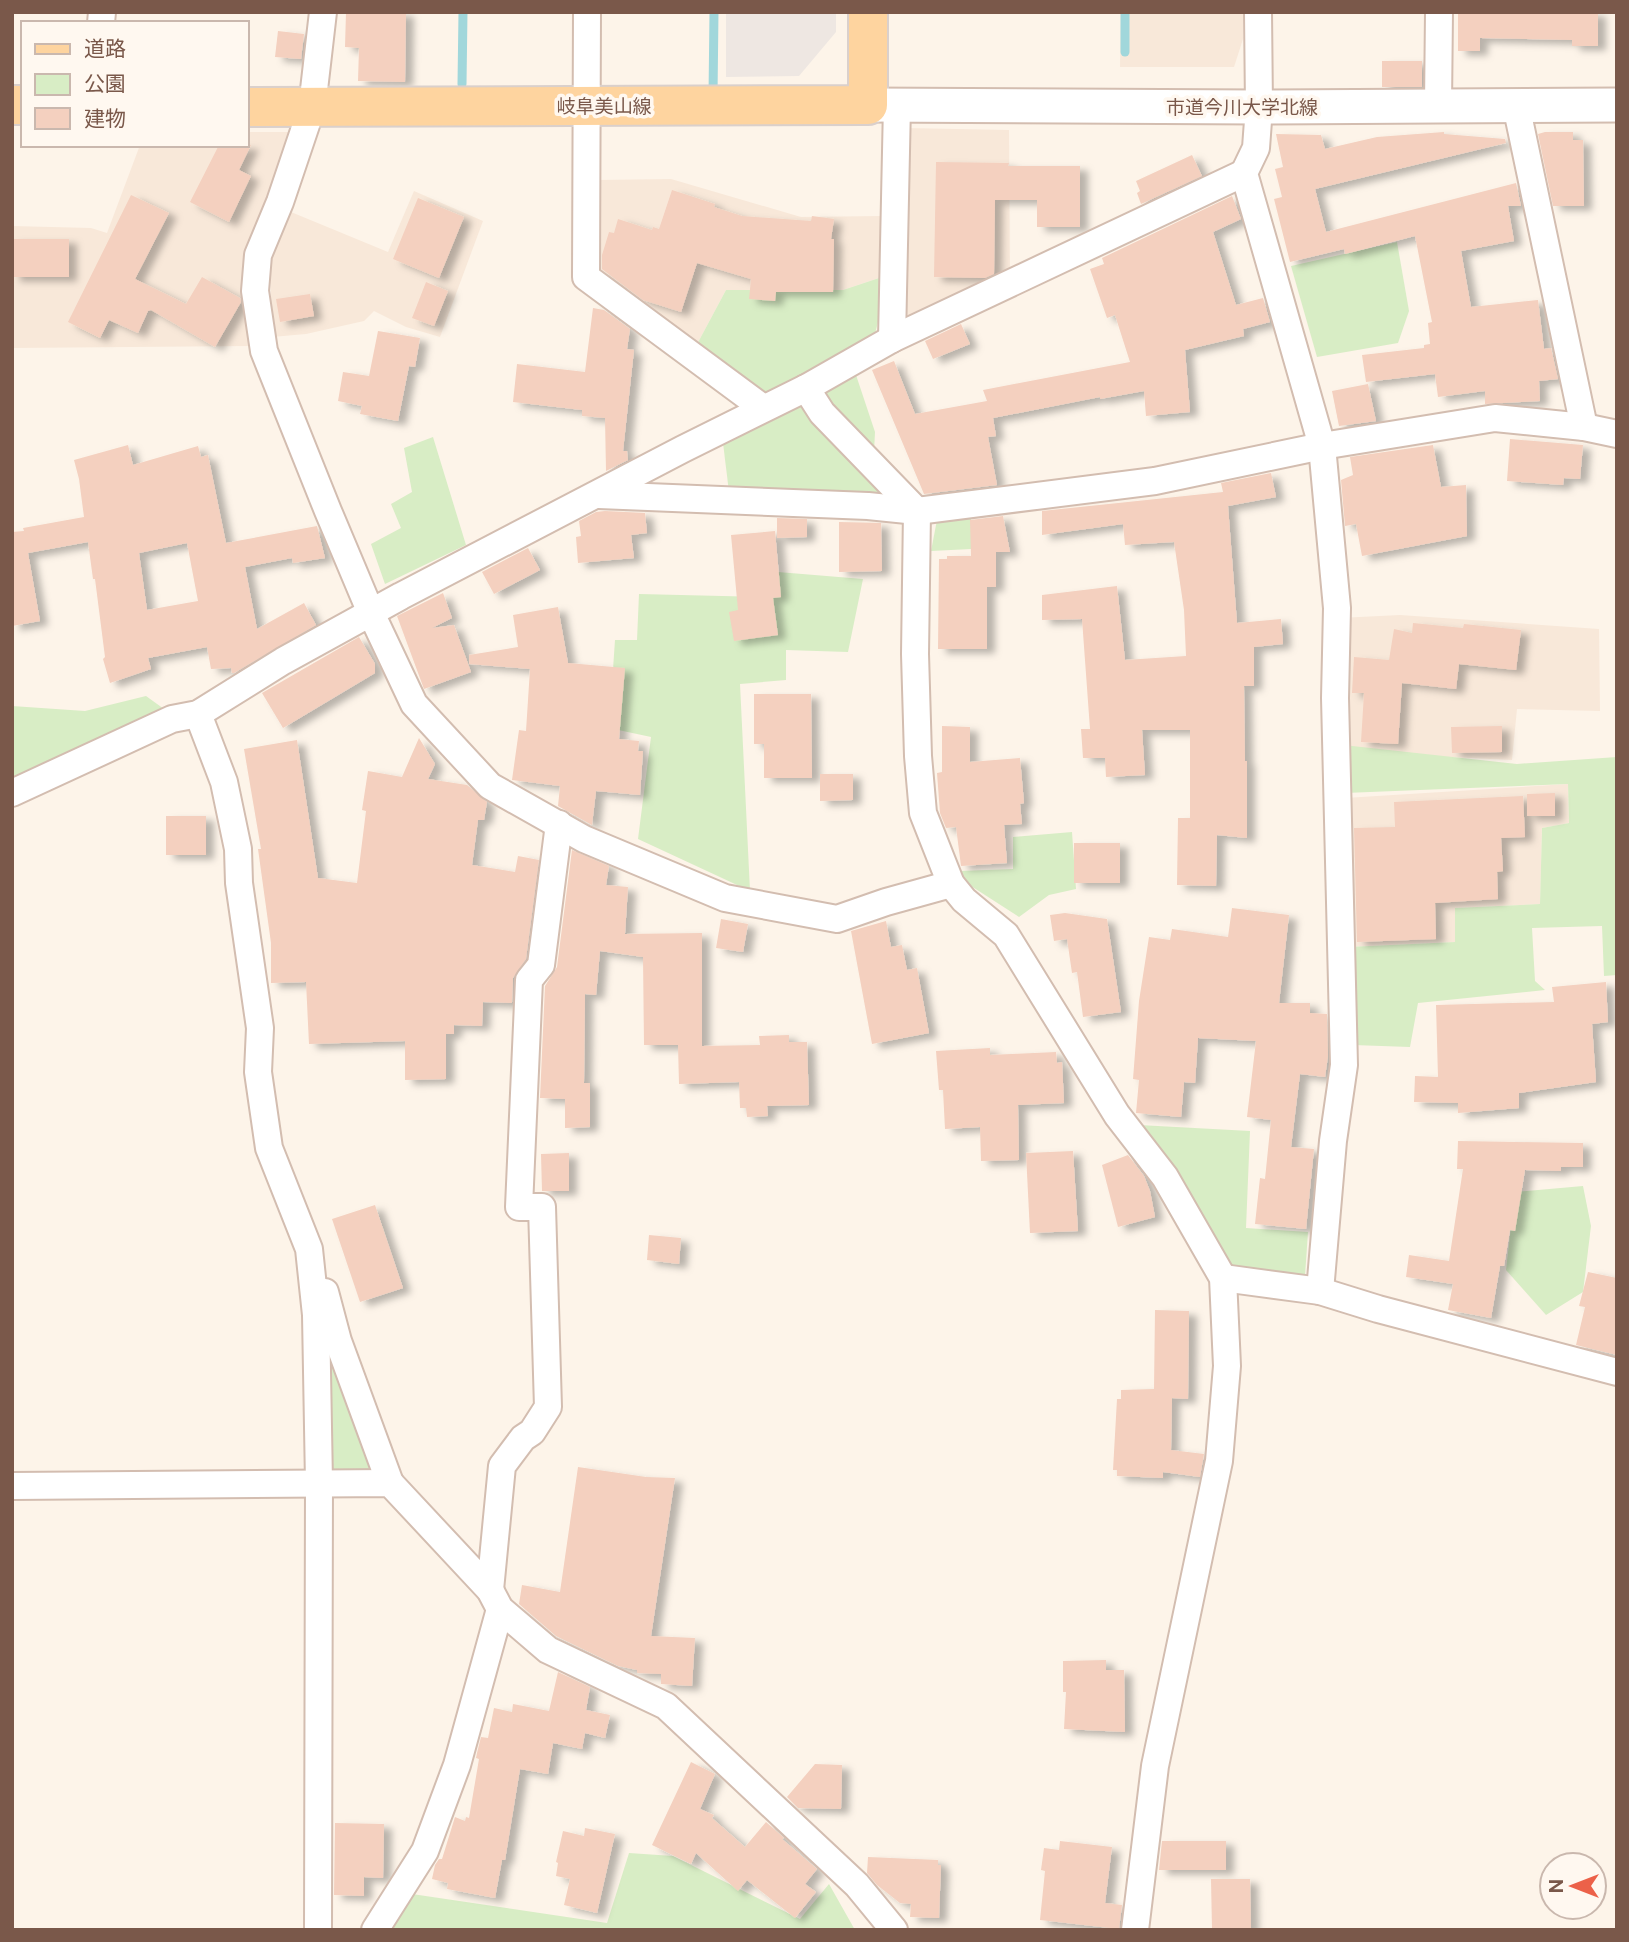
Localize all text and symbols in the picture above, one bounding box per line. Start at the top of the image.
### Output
legend [21,21,248,147]
text: 道路 [84,36,126,61]
text: 公園 [84,71,126,96]
street label: 岐阜美山線 [556,95,652,117]
street label: 市道今川大学北線 [1166,96,1318,118]
text: 建物 [84,106,126,131]
north arrow [1538,1851,1608,1921]
text: N [1545,1879,1567,1893]

